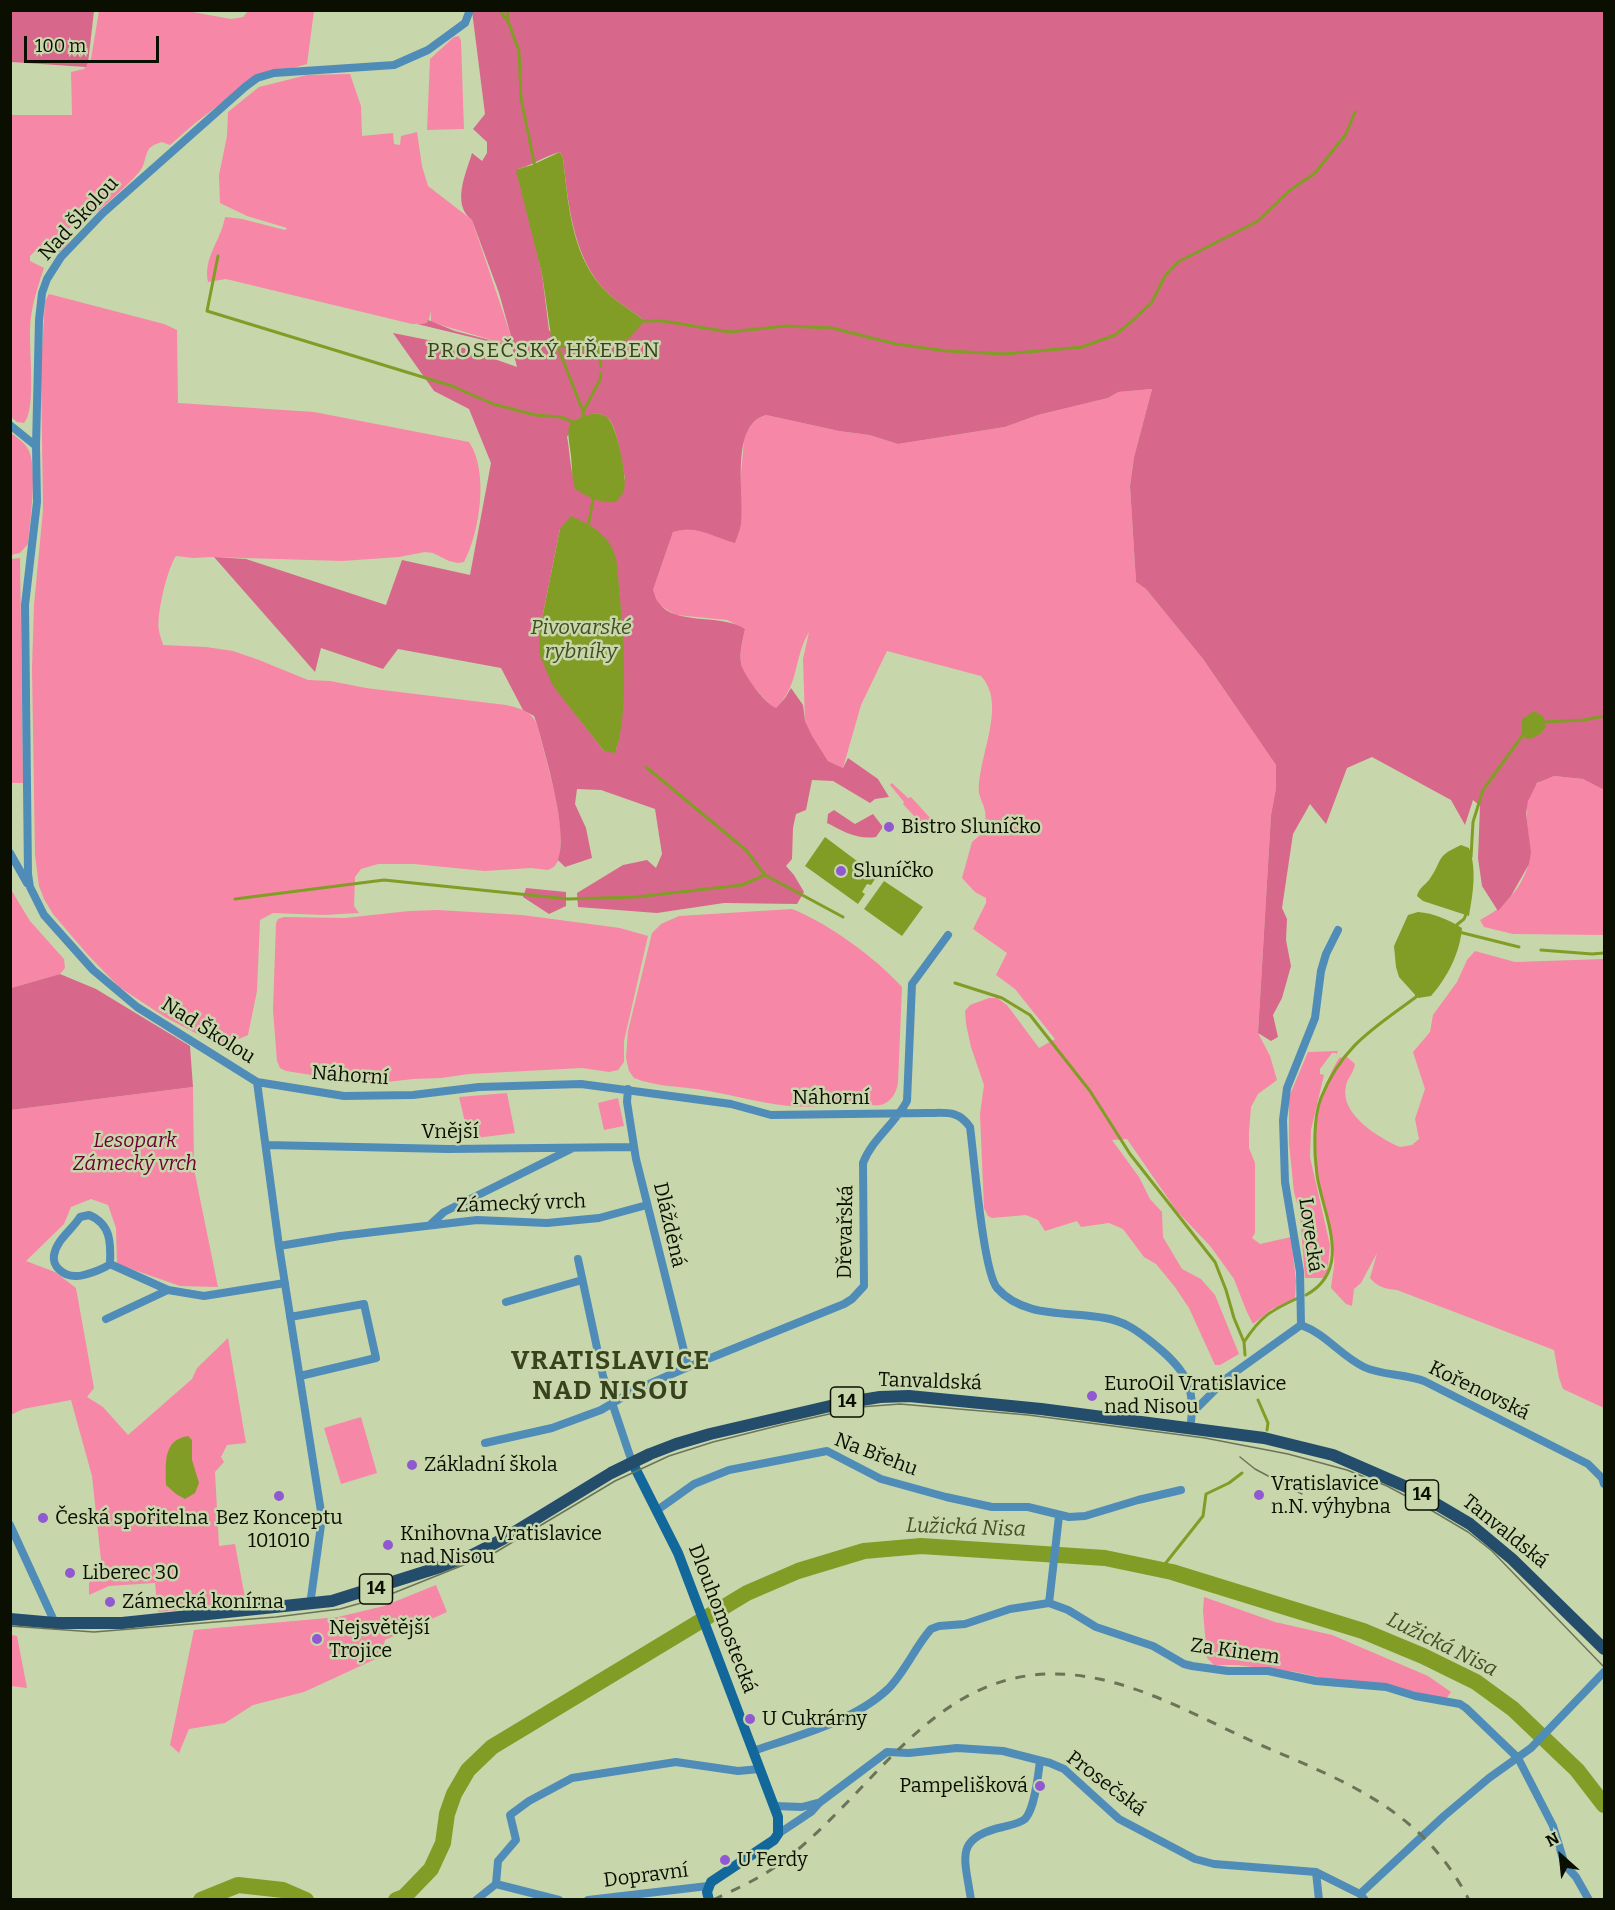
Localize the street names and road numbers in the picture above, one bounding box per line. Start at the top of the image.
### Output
street label: Nad Školou [34,172,124,266]
street label: Nad Školou [157,993,259,1069]
street label: Náhorní [310,1061,390,1091]
street label: Náhorní [792,1086,870,1110]
street label: Vnější [421,1120,479,1144]
street label: Dlážděná [648,1180,690,1270]
street label: Dřevařská [833,1185,859,1279]
street label: Zámecký vrch [456,1190,586,1218]
street label: Lovecká [1293,1196,1327,1274]
street label: Kořenovská [1425,1356,1533,1426]
street label: Tanvaldská [878,1368,982,1396]
road number: 14 [830,1387,864,1417]
street label: Na Břehu [831,1428,921,1482]
road number: 14 [1406,1480,1438,1510]
street label: Tanvaldská [1457,1490,1553,1574]
street label: Dlouhomostecká [683,1541,761,1697]
road number: 14 [360,1574,392,1604]
street label: Za Kinem [1189,1634,1281,1670]
street label: Prosečská [1061,1746,1151,1822]
street label: Dopravní [602,1859,690,1893]

